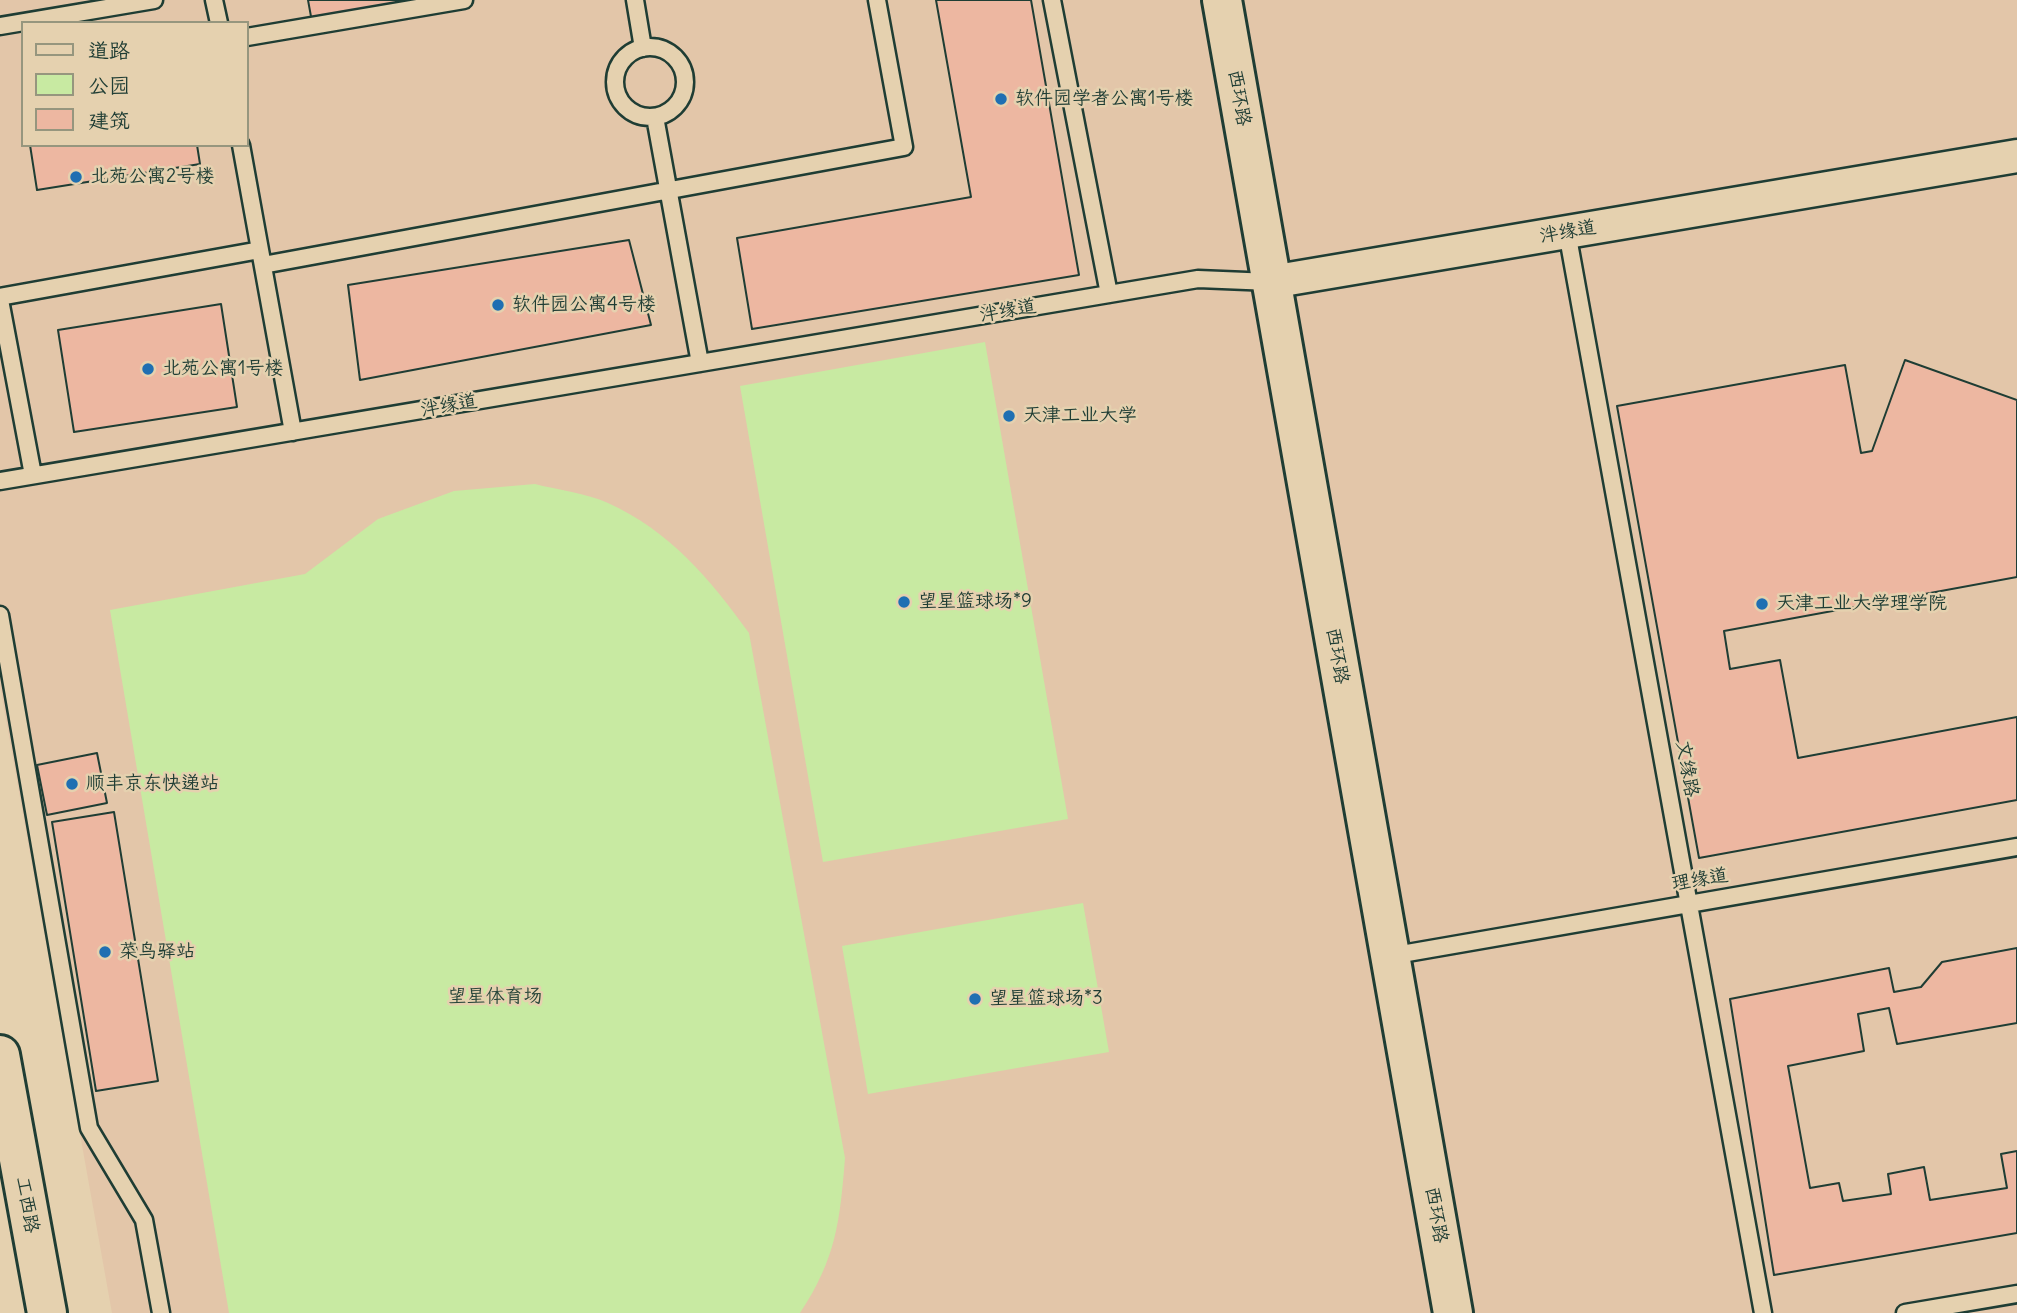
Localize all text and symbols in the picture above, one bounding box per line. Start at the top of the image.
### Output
legend [21,21,248,147]
text: 道路 [88,37,130,64]
street label: 西环路 [1223,68,1255,128]
text: 公园 [88,72,130,99]
place label: 软件园学者公寓1号楼 [1015,88,1194,110]
marker: 软件园学者公寓1号楼 [993,91,1009,107]
text: 建筑 [88,107,130,134]
place label: 北苑公寓2号楼 [90,166,214,188]
marker: 北苑公寓2号楼 [68,169,84,185]
street label: 泮缘道 [1538,216,1598,248]
place label: 软件园公寓4号楼 [512,294,656,316]
street label: 泮缘道 [978,295,1038,327]
marker: 软件园公寓4号楼 [490,297,506,313]
place label: 北苑公寓1号楼 [162,358,284,380]
marker: 北苑公寓1号楼 [140,361,156,377]
street label: 泮缘道 [419,390,479,422]
place label: 天津工业大学 [1023,405,1137,427]
marker: 天津工业大学 [1001,408,1017,424]
place label: 望星篮球场*9 [918,591,1032,613]
place label: 天津工业大学理学院 [1776,593,1947,615]
marker: 望星篮球场*9 [896,594,912,610]
marker: 天津工业大学理学院 [1754,596,1770,612]
street label: 西环路 [1321,626,1353,686]
street label: 文缘路 [1671,739,1703,799]
place label: 顺丰京东快递站 [86,773,219,795]
marker: 顺丰京东快递站 [64,776,80,792]
street label: 理缘道 [1670,864,1730,896]
place label: 菜鸟驿站 [119,941,195,963]
marker: 菜鸟驿站 [97,944,113,960]
park label: 望星体育场 [448,986,542,1008]
place label: 望星篮球场*3 [989,988,1103,1010]
marker: 望星篮球场*3 [967,991,983,1007]
street label: 工西路 [11,1175,43,1235]
street label: 西环路 [1420,1185,1452,1245]

